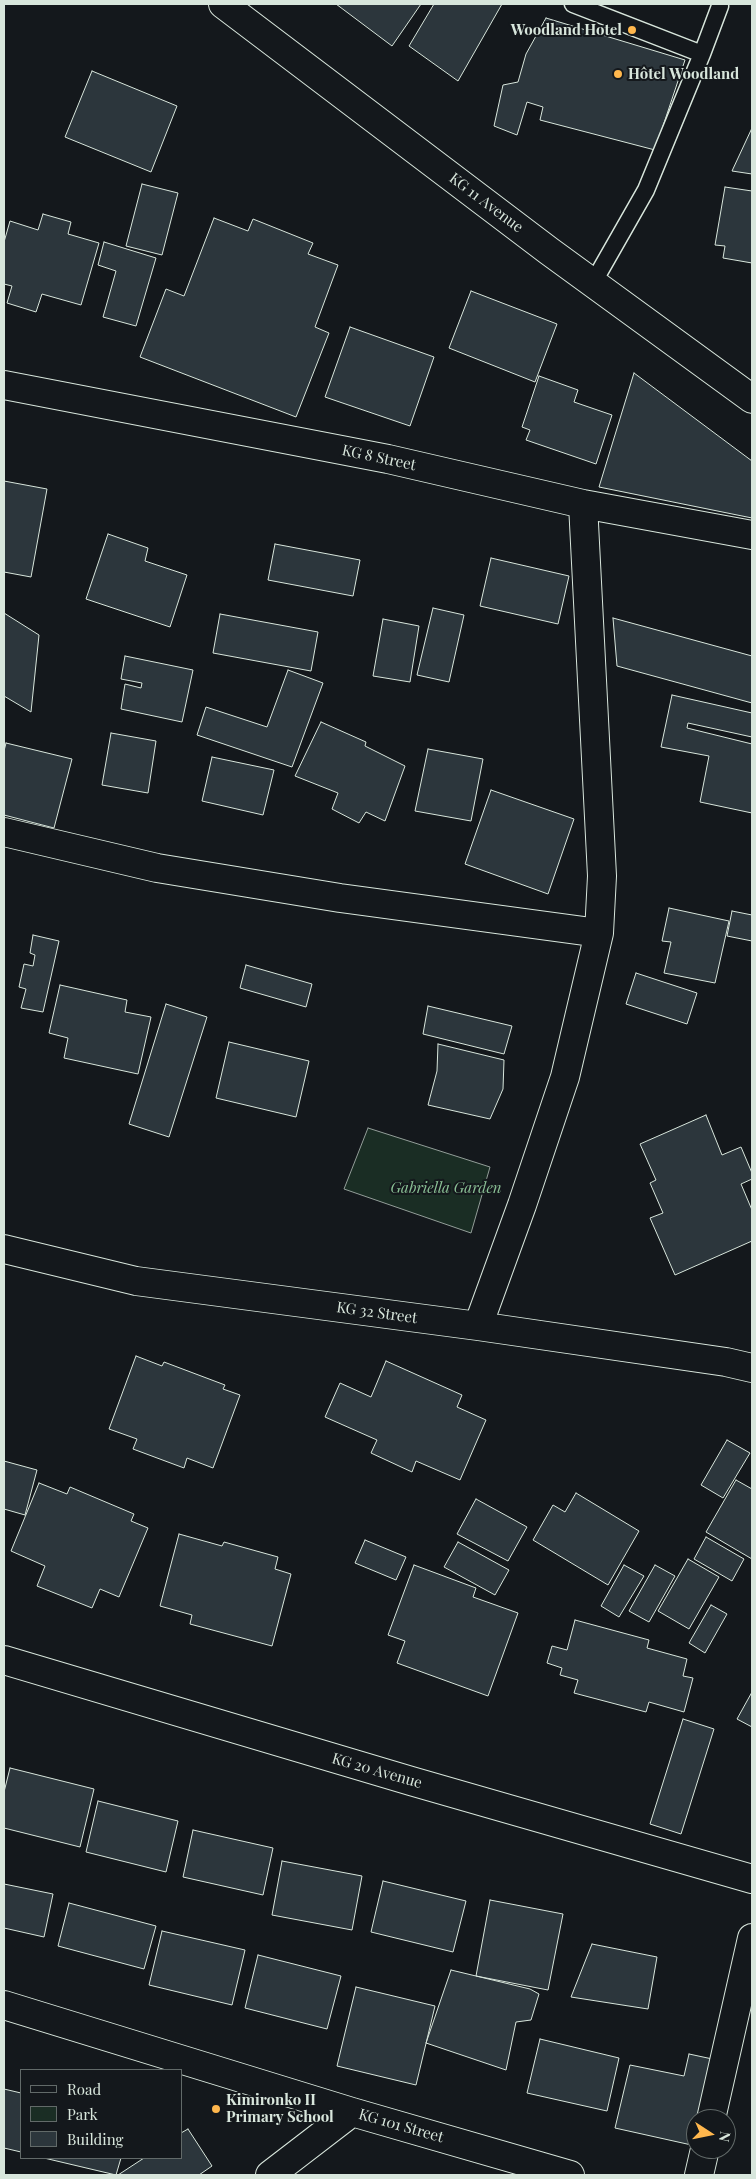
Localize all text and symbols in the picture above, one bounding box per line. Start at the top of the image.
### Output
place label: Woodland Hotel [511,21,622,39]
marker: Woodland Hotel [626,24,638,36]
place label: Hôtel Woodland [628,65,739,83]
marker: Hôtel Woodland [612,68,624,80]
street label: KG 11 Avenue [446,169,526,237]
street label: KG 8 Street [340,441,418,475]
park label: Gabriella Garden [390,1179,502,1197]
street label: KG 32 Street [335,1298,419,1328]
street label: KG 20 Avenue [330,1750,424,1792]
legend [20,2069,182,2159]
text: Road [67,2079,101,2099]
place label: Kimironko II Primary School [226,2091,334,2126]
marker: Kimironko II Primary School [210,2103,222,2115]
text: Park [67,2104,98,2124]
street label: KG 101 Street [356,2105,446,2147]
north arrow [686,2109,736,2159]
text: Building [67,2129,123,2149]
text: N [715,2130,736,2144]

